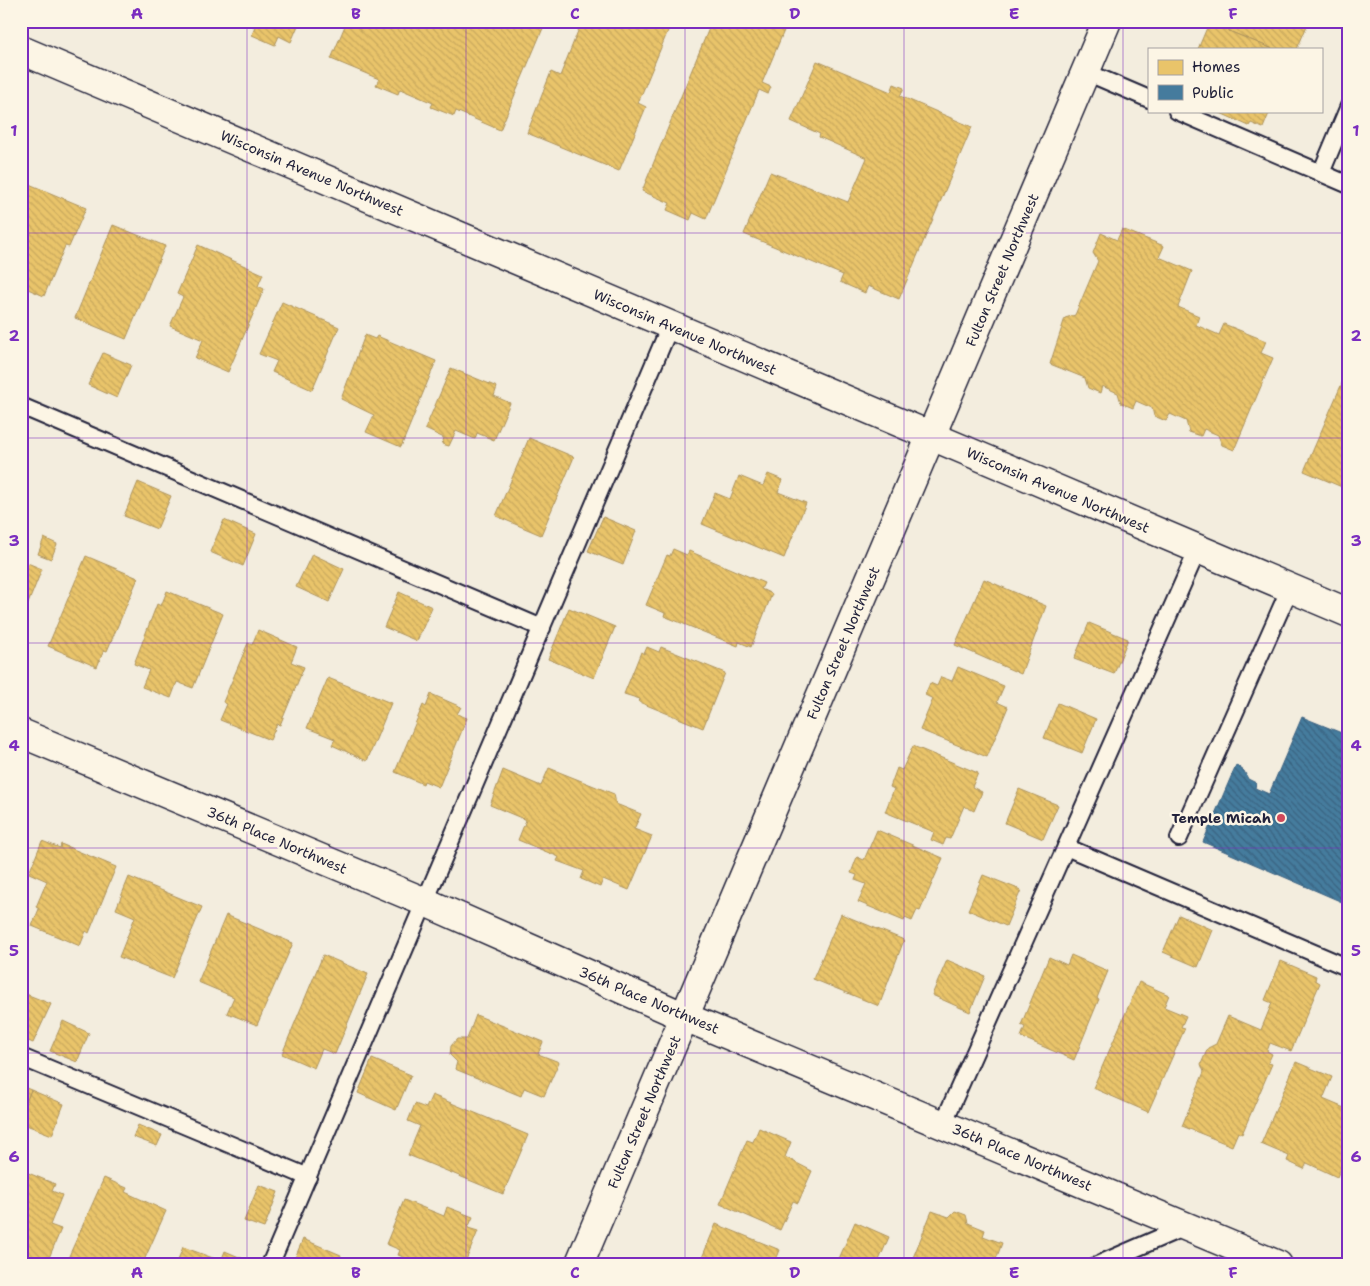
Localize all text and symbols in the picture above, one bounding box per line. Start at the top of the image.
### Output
text: A [131,3,143,24]
text: B [351,3,361,24]
text: C [570,3,580,24]
text: D [789,3,801,24]
text: E [1009,3,1019,24]
text: F [1228,3,1238,24]
legend [1148,48,1322,112]
text: Homes [1192,57,1240,77]
text: Public [1192,83,1234,103]
text: 1 [10,120,18,141]
text: 1 [1352,120,1360,141]
street label: Wisconsin Avenue Northwest [218,126,406,220]
street label: Fulton Street Northwest [962,191,1042,349]
street label: Wisconsin Avenue Northwest [591,285,779,379]
text: 2 [8,325,20,346]
text: 2 [1350,325,1362,346]
street label: Wisconsin Avenue Northwest [964,443,1152,537]
text: 3 [8,530,20,551]
text: 3 [1350,530,1362,551]
street label: Fulton Street Northwest [803,564,883,722]
text: 4 [8,735,20,756]
text: 4 [1350,735,1362,756]
street label: 36th Place Northwest [204,802,350,878]
place label: Temple Micah [1171,809,1271,827]
marker: Temple Micah [1275,812,1287,824]
text: 5 [9,940,19,961]
text: 5 [1351,940,1361,961]
street label: 36th Place Northwest [576,962,722,1038]
street label: Fulton Street Northwest [604,1033,684,1191]
street label: 36th Place Northwest [949,1119,1095,1195]
text: 6 [8,1146,20,1167]
text: 6 [1350,1146,1362,1167]
text: A [131,1262,143,1283]
text: B [351,1262,361,1283]
text: C [570,1262,580,1283]
text: D [789,1262,801,1283]
text: E [1009,1262,1019,1283]
text: F [1228,1262,1238,1283]

